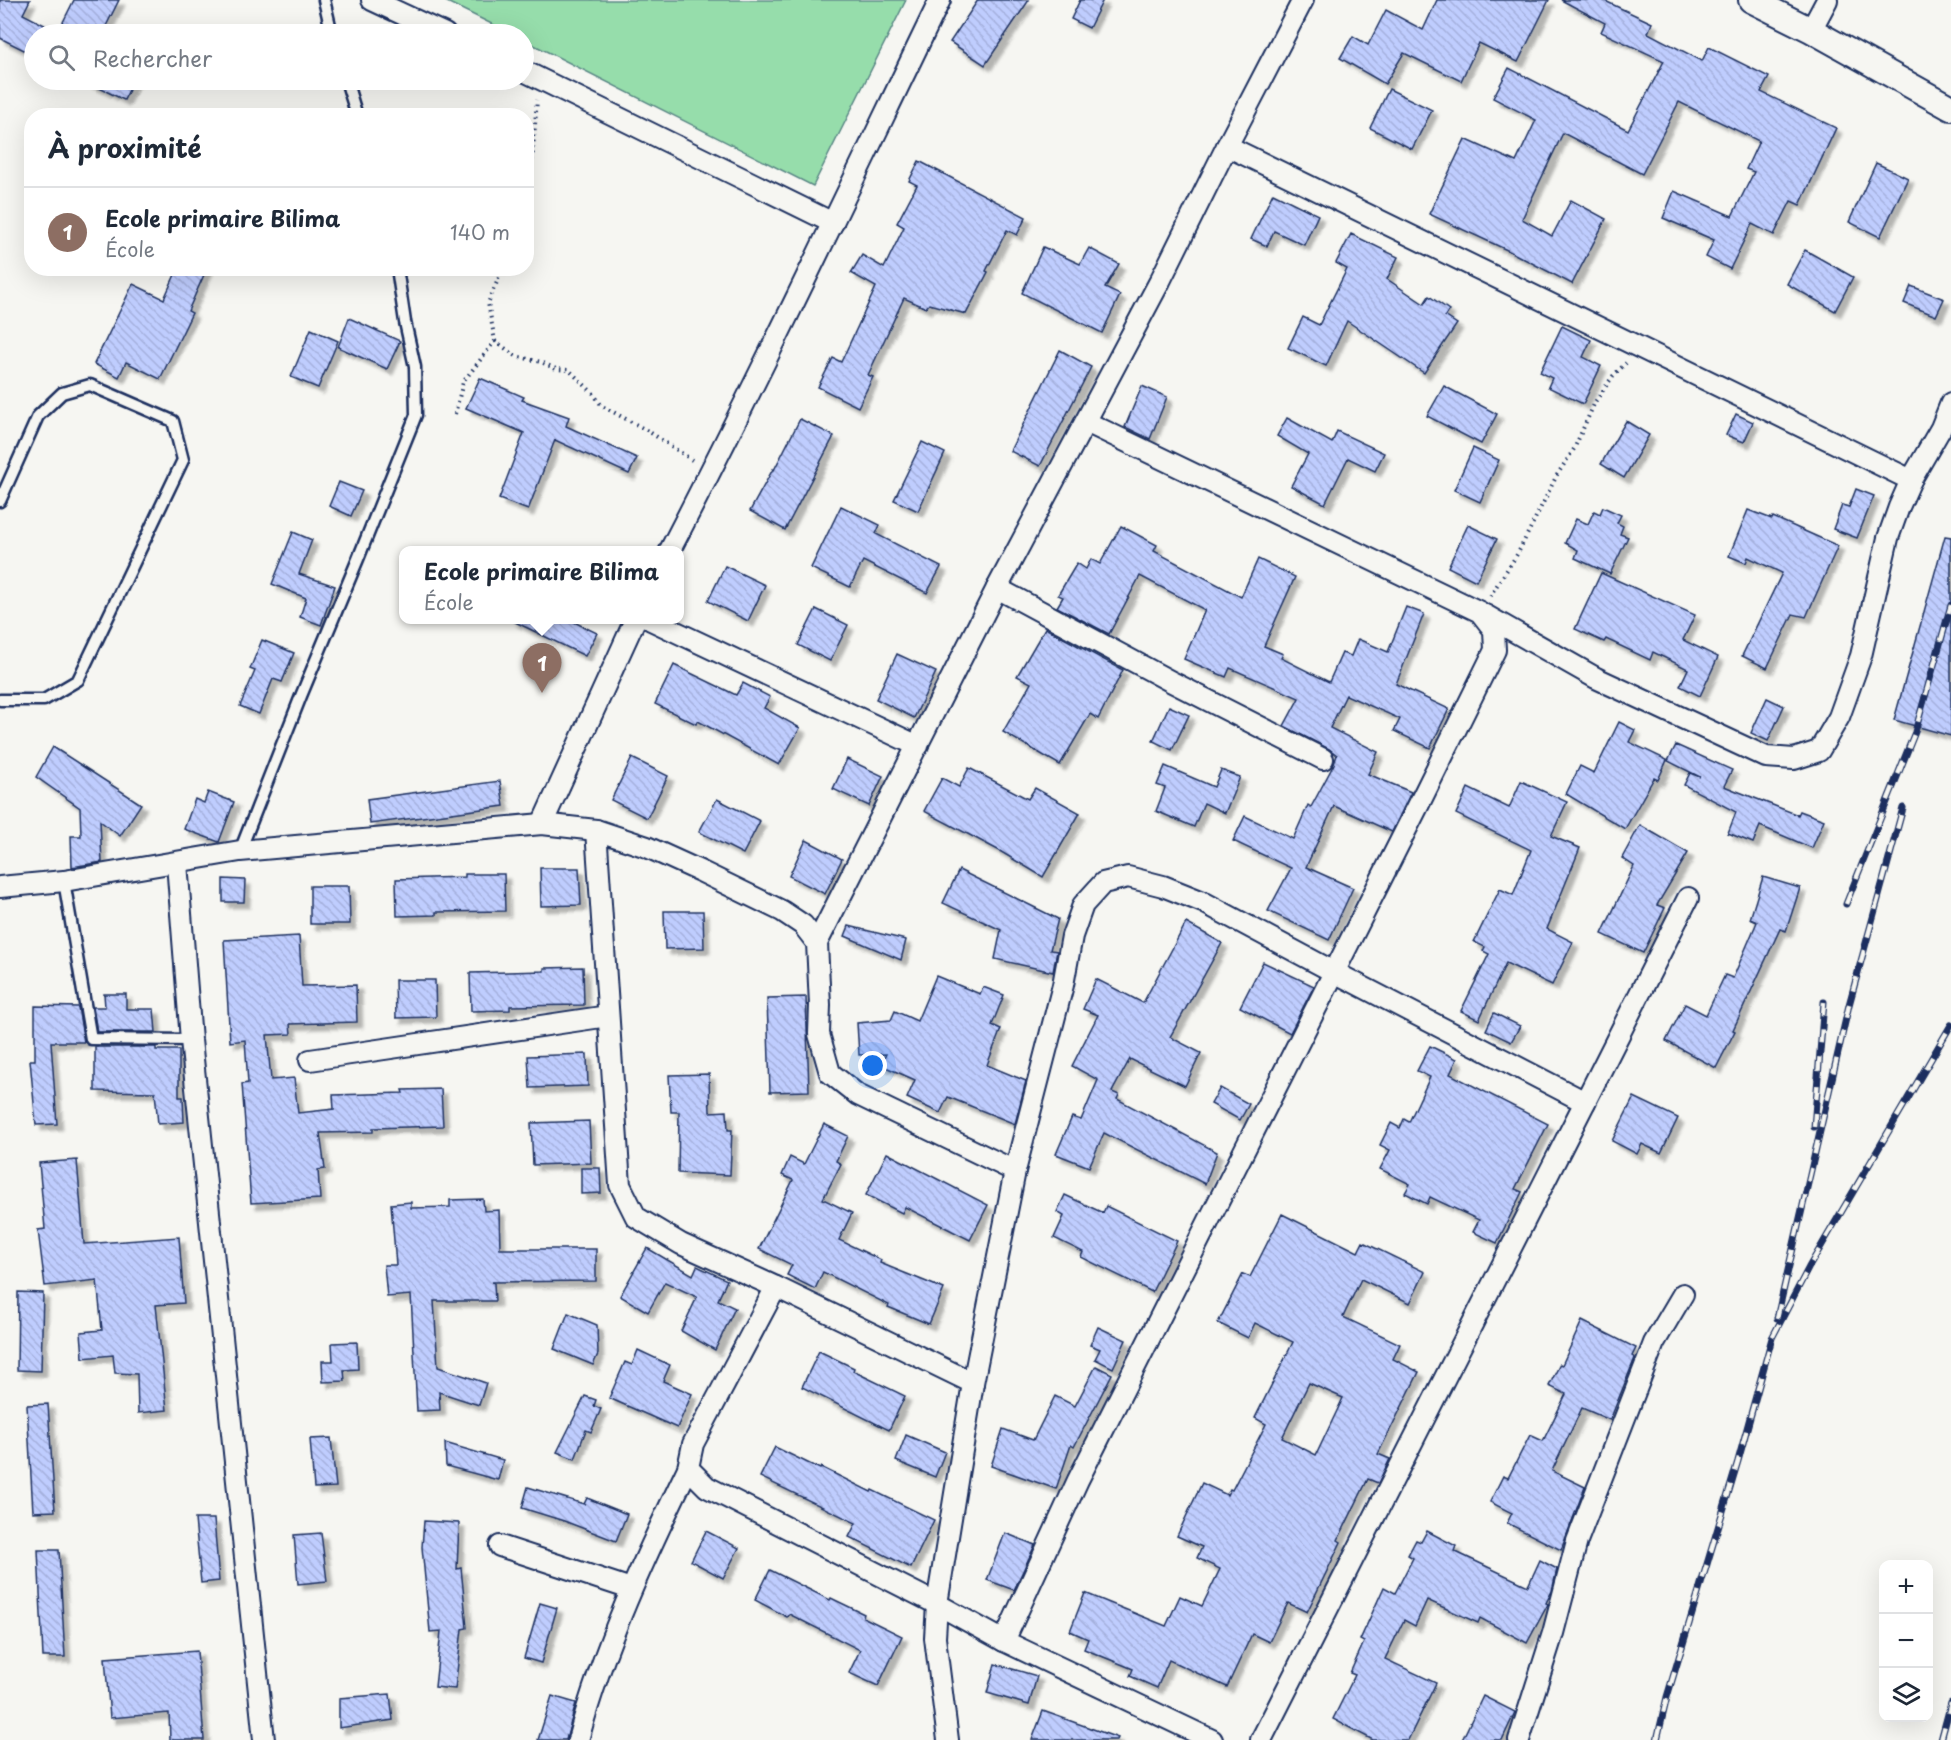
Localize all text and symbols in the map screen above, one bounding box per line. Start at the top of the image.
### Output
search box [24,24,534,90]
icon: search [45,41,78,74]
text: Rechercher [93,41,212,74]
text: À proximité [48,128,202,167]
text: Ecole primaire Bilima [105,201,340,234]
text: 1 [63,217,72,247]
text: 140 m [450,217,510,247]
text: École [105,234,155,264]
popup [399,546,684,624]
text: Ecole primaire Bilima [424,554,659,587]
text: École [424,587,474,617]
pin: 1 [522,644,562,693]
your location [858,1051,887,1080]
map controls [1879,1560,1933,1722]
button: + [1879,1560,1933,1614]
button: − [1879,1614,1933,1668]
button: layers [1879,1668,1933,1722]

